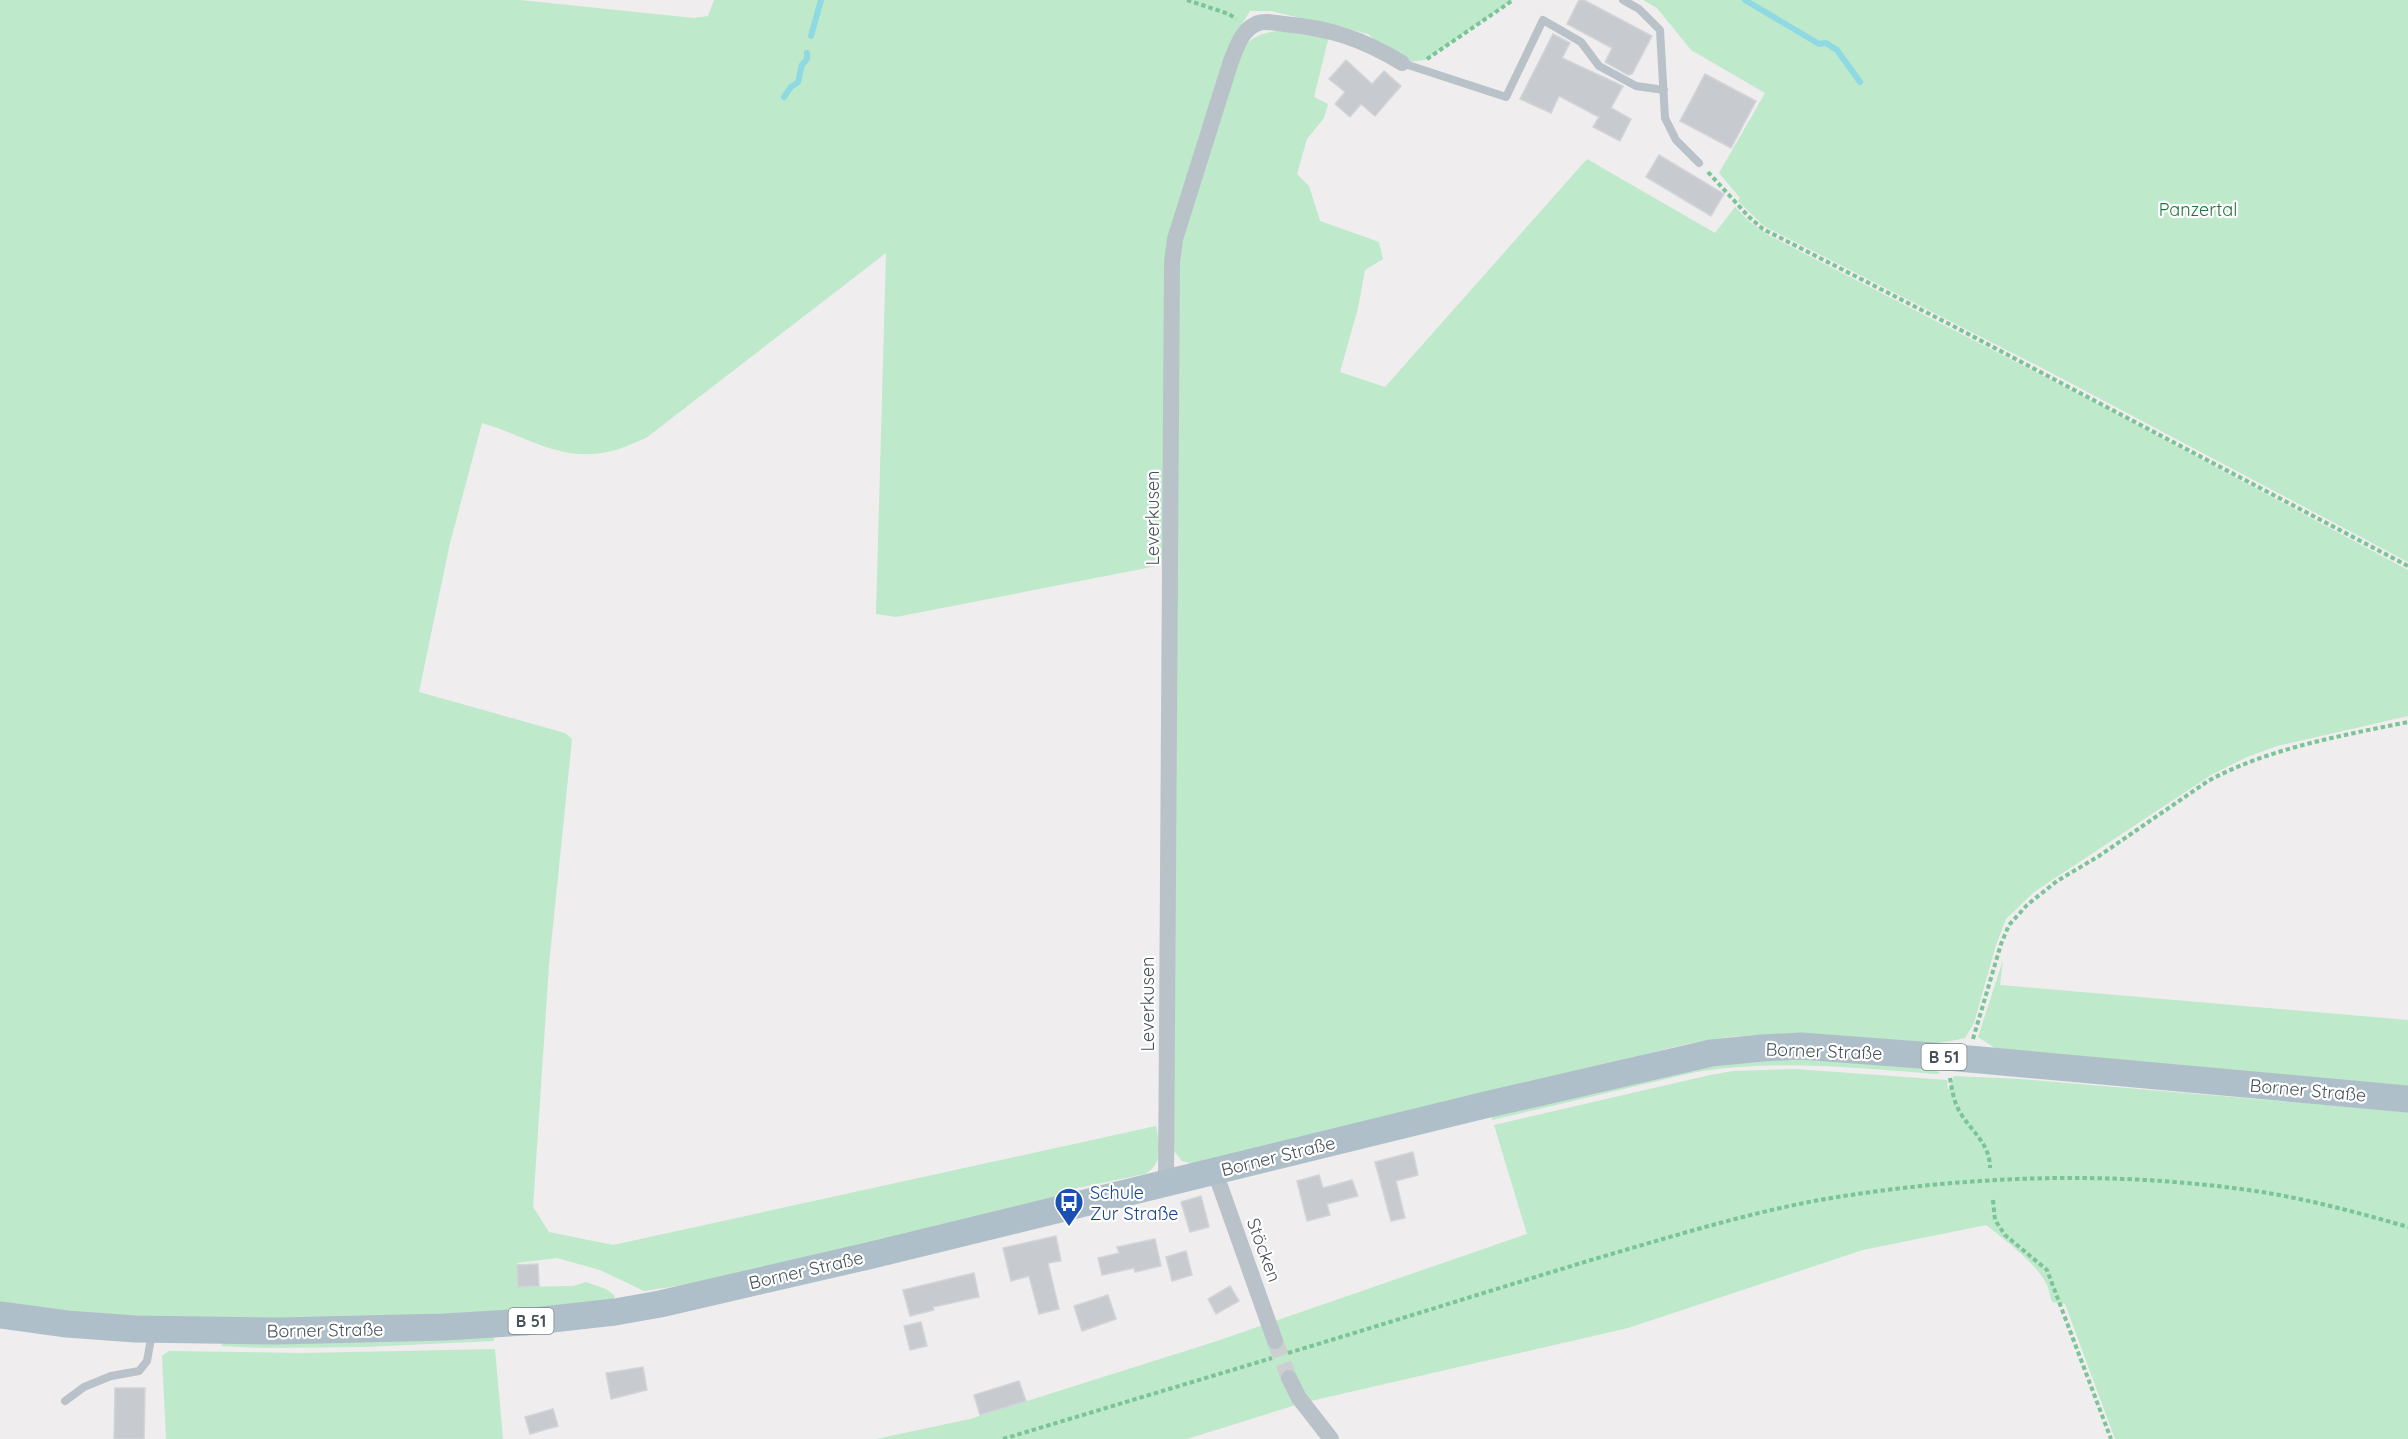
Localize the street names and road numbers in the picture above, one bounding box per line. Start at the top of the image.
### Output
street label: Leverkusen [1141,471,1164,566]
street label: Leverkusen [1136,957,1159,1052]
street label: Borner Straße [1765,1037,1883,1065]
road number: B 51 [1922,1044,1966,1070]
street label: Borner Straße [2249,1073,2367,1107]
street label: Borner Straße [1219,1131,1337,1181]
street label: Stöcken [1242,1215,1286,1285]
street label: Borner Straße [746,1246,866,1294]
road number: B 51 [508,1308,554,1334]
street label: Borner Straße [266,1317,384,1343]

